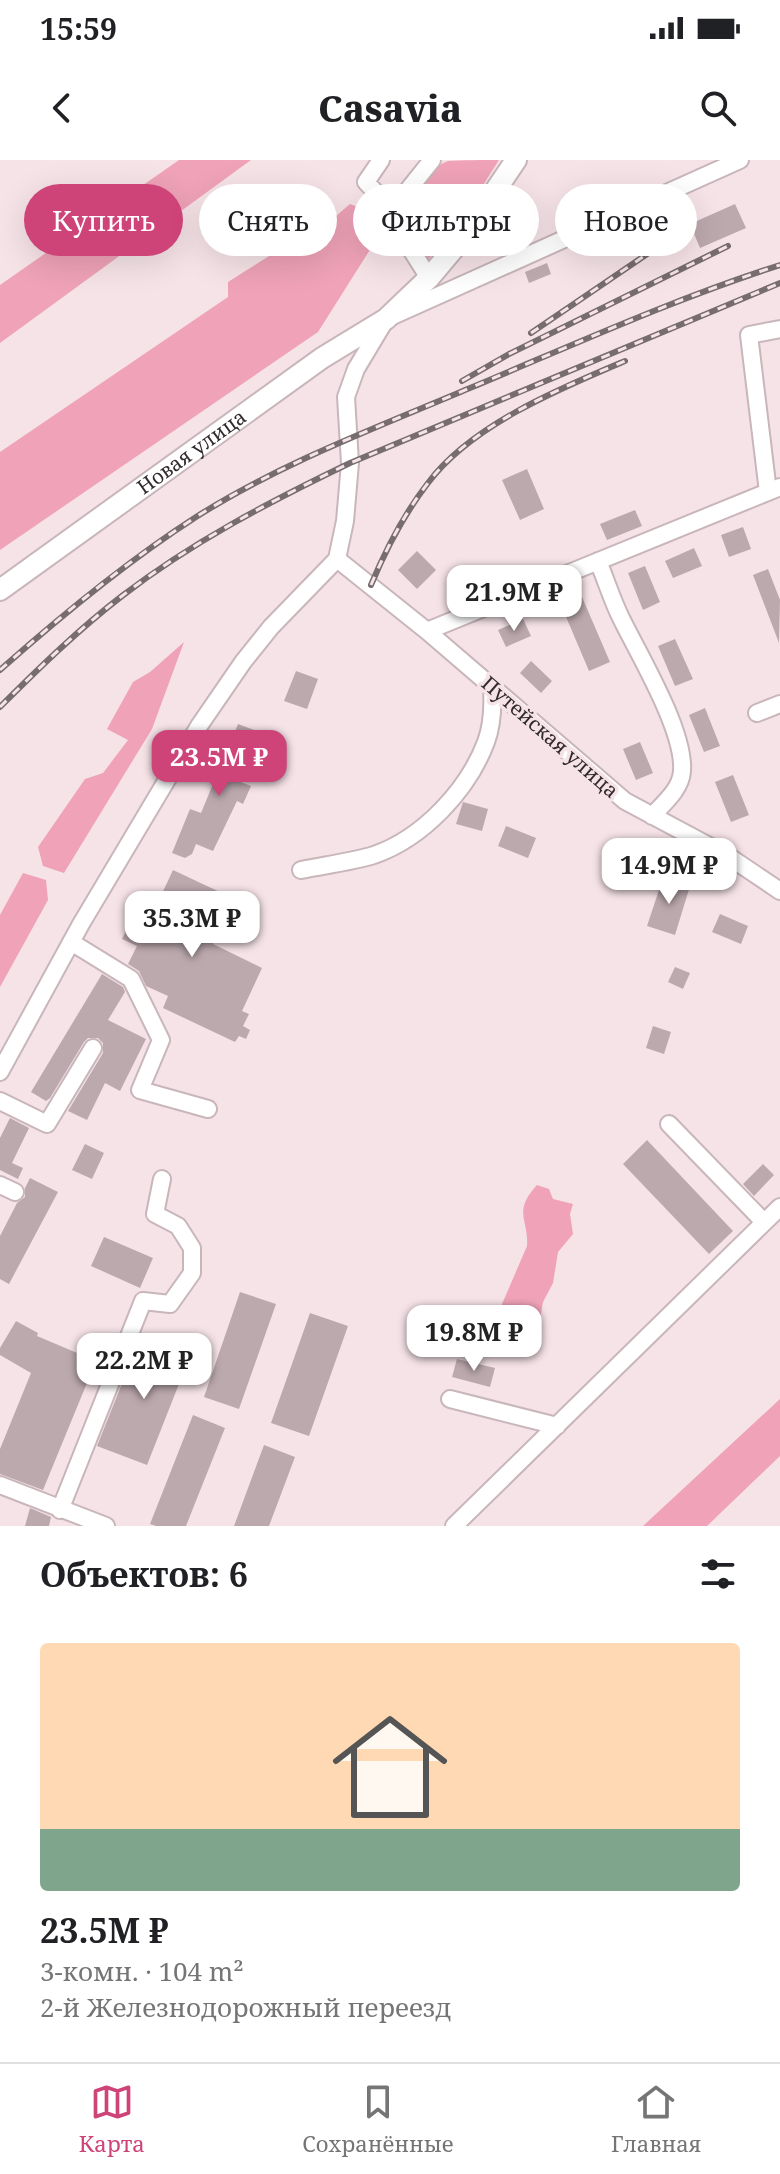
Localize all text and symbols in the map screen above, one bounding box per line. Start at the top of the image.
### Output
text: 15:59 [40,8,117,49]
text: Casavia [318,84,462,133]
icon: back [40,86,84,130]
icon: search [696,86,740,130]
chip: Купить [24,184,183,256]
chip: Снять [199,184,337,256]
chip: Фильтры [353,184,539,256]
chip: Новое [555,184,697,256]
street label: Новая улица [131,403,251,500]
pin: 21.9M ₽ [440,565,588,633]
text: 21.9M ₽ [465,573,563,609]
street label: Путейская улица [476,670,625,804]
pin: 23.5M ₽ [145,730,293,798]
text: 23.5M ₽ [170,738,268,774]
pin: 14.9M ₽ [595,838,743,906]
text: 14.9M ₽ [620,846,718,882]
pin: 35.3M ₽ [118,891,266,959]
text: 35.3M ₽ [143,899,241,935]
pin: 19.8M ₽ [400,1305,548,1373]
text: 19.8M ₽ [425,1313,523,1349]
pin: 22.2M ₽ [70,1333,218,1401]
text: 22.2M ₽ [95,1341,193,1377]
text: Объектов: 6 [40,1551,248,1597]
icon: filters [696,1552,740,1596]
icon: home [318,1695,462,1839]
text: 23.5M ₽ [40,1907,169,1953]
text: 3-комн. · 104 m² [40,1953,244,1989]
text: 2-й Железнодорожный переезд [40,1989,451,2025]
tab: Карта [79,2080,145,2158]
tab: Сохранённые [302,2080,454,2158]
tab: Главная [611,2080,701,2158]

